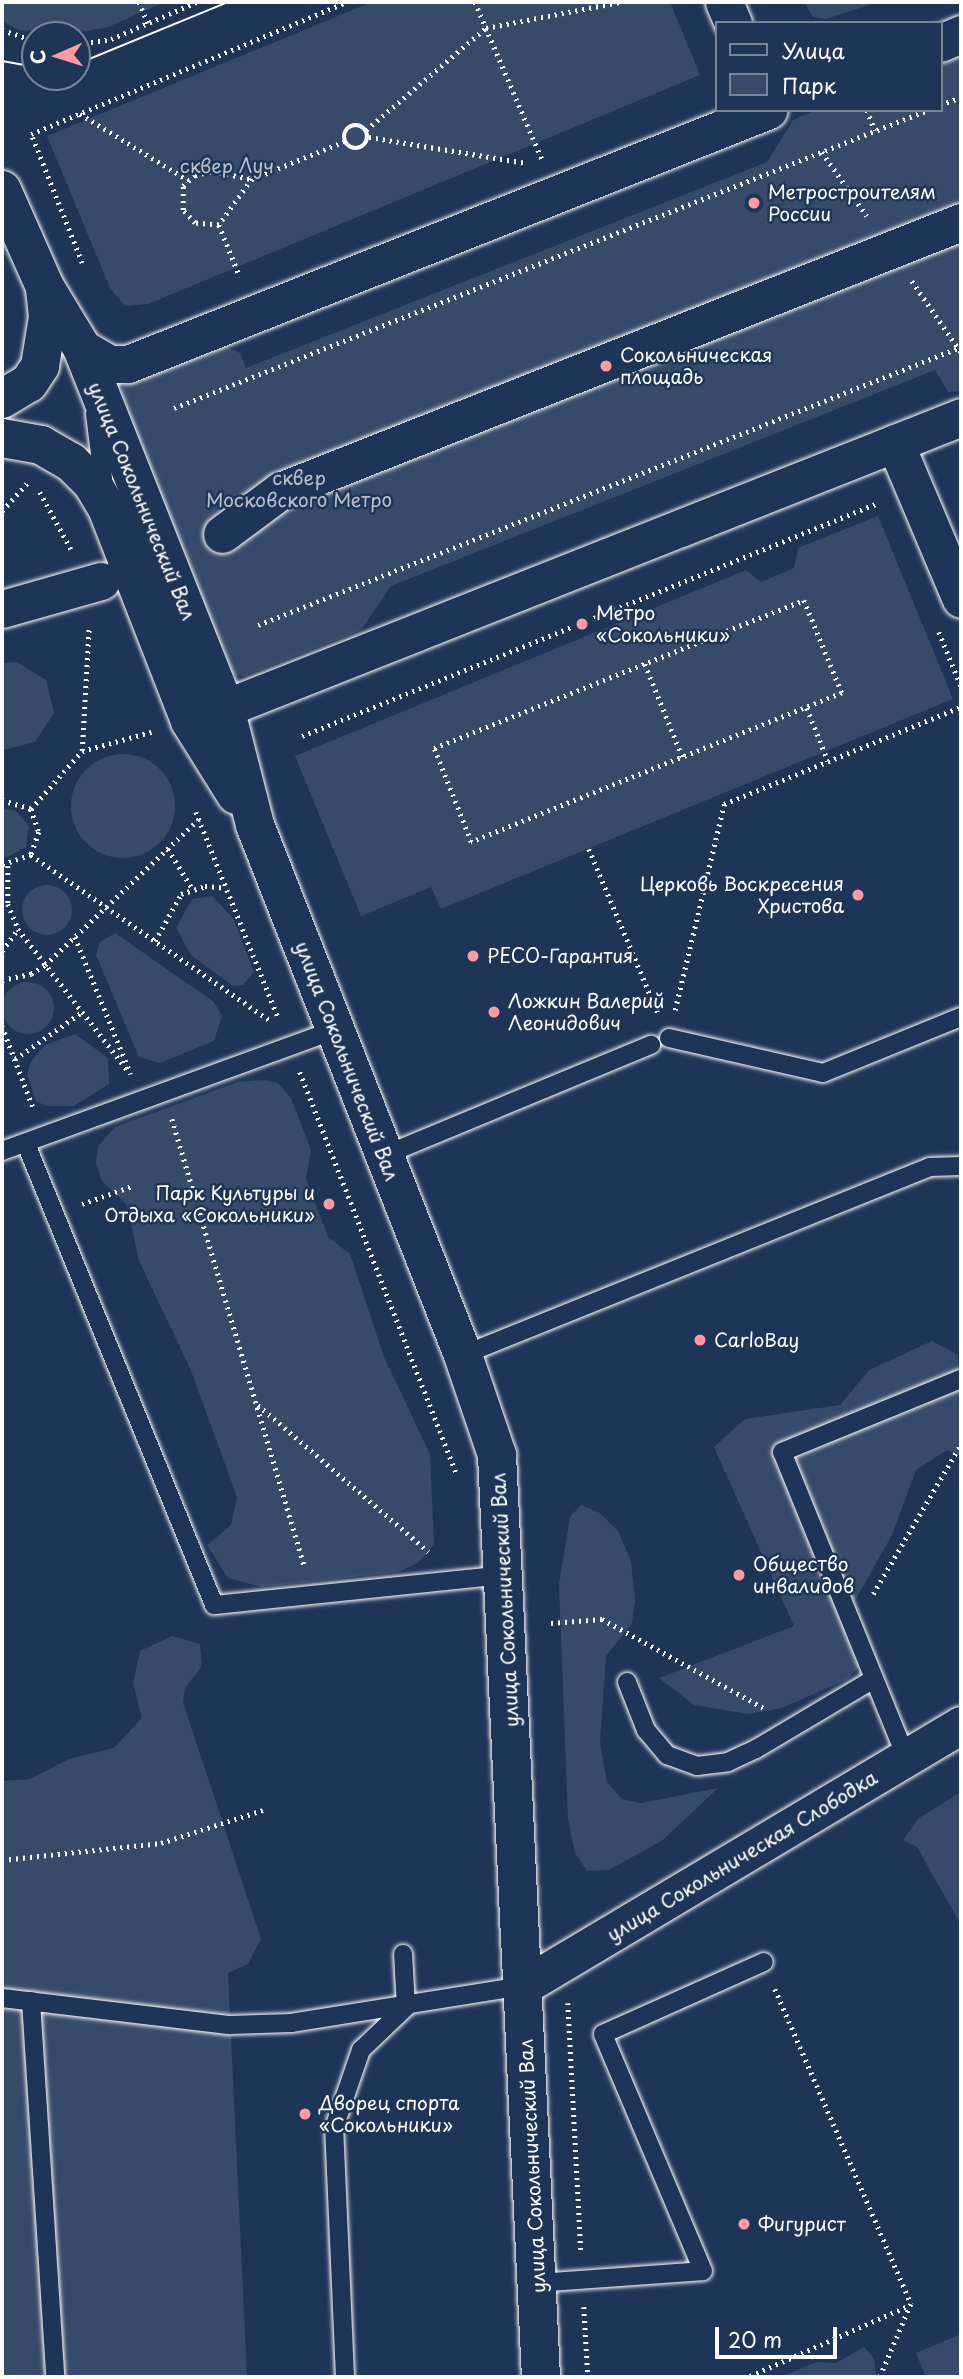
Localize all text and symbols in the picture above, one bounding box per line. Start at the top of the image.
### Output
north arrow [21,21,91,91]
legend [715,21,942,112]
text: Улица [782,34,845,66]
text: С [23,49,51,65]
text: Парк [782,69,836,101]
park label: сквер Луч [179,155,275,177]
place label: Метростроителям России [768,181,936,225]
marker: Метростроителям России [746,195,762,211]
place label: Сокольническая площадь [620,344,773,388]
marker: Сокольническая площадь [598,358,614,374]
street label: улица Сокольнический Вал [83,378,201,624]
park label: сквер Московского Метро [205,467,393,511]
place label: Метро «Сокольники» [596,602,730,646]
marker: Метро «Сокольники» [574,616,590,632]
place label: Церковь Воскресения Христова [640,873,844,917]
marker: Церковь Воскресения Христова [850,887,866,903]
street label: улица Сокольнический Вал [290,937,404,1185]
place label: РЕСО-Гарантия [487,945,633,967]
marker: РЕСО-Гарантия [465,948,481,964]
place label: Ложкин Валерий Леонидович [508,990,665,1034]
marker: Ложкин Валерий Леонидович [486,1004,502,1020]
place label: Парк Культуры и Отдыха «Сокольники» [105,1182,315,1226]
marker: Парк Культуры и Отдыха «Сокольники» [321,1196,337,1212]
place label: CarloBay [714,1329,799,1351]
marker: CarloBay [692,1332,708,1348]
street label: улица Сокольнический Вал [487,1471,523,1729]
place label: Общество инвалидов [753,1553,854,1597]
marker: Общество инвалидов [731,1567,747,1583]
street label: улица Сокольническая Слободка [602,1766,882,1946]
street label: улица Сокольнический Вал [514,2037,550,2295]
place label: Дворец спорта «Сокольники» [319,2092,460,2136]
marker: Дворец спорта «Сокольники» [297,2106,313,2122]
place label: Фигурист [758,2213,846,2235]
marker: Фигурист [736,2216,752,2232]
scale bar [718,2312,841,2356]
text: 20 m [728,2323,782,2355]

